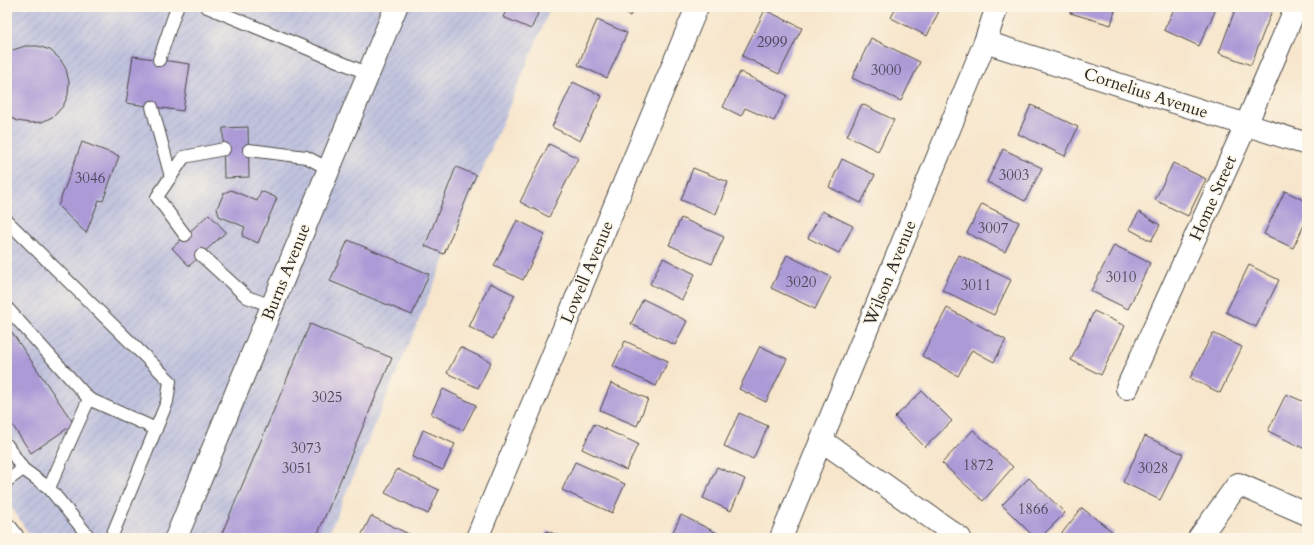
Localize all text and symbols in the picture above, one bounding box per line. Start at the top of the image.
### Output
house number: 2999 [757,32,788,52]
house number: 3000 [871,60,902,80]
street label: Cornelius Avenue [1081,62,1211,124]
street label: Home Street [1184,151,1242,244]
house number: 3003 [999,165,1029,185]
house number: 3046 [75,168,106,188]
street label: Lowell Avenue [555,217,619,327]
street label: Wilson Avenue [858,217,922,330]
house number: 3007 [978,218,1009,238]
street label: Burns Avenue [256,220,316,324]
house number: 3010 [1106,267,1137,287]
house number: 3020 [786,272,817,292]
house number: 3011 [961,275,991,295]
house number: 3025 [312,387,342,407]
house number: 3073 [291,438,321,458]
house number: 1872 [963,455,994,475]
house number: 3051 [282,458,312,478]
house number: 3028 [1138,458,1168,478]
house number: 1866 [1018,499,1049,519]

